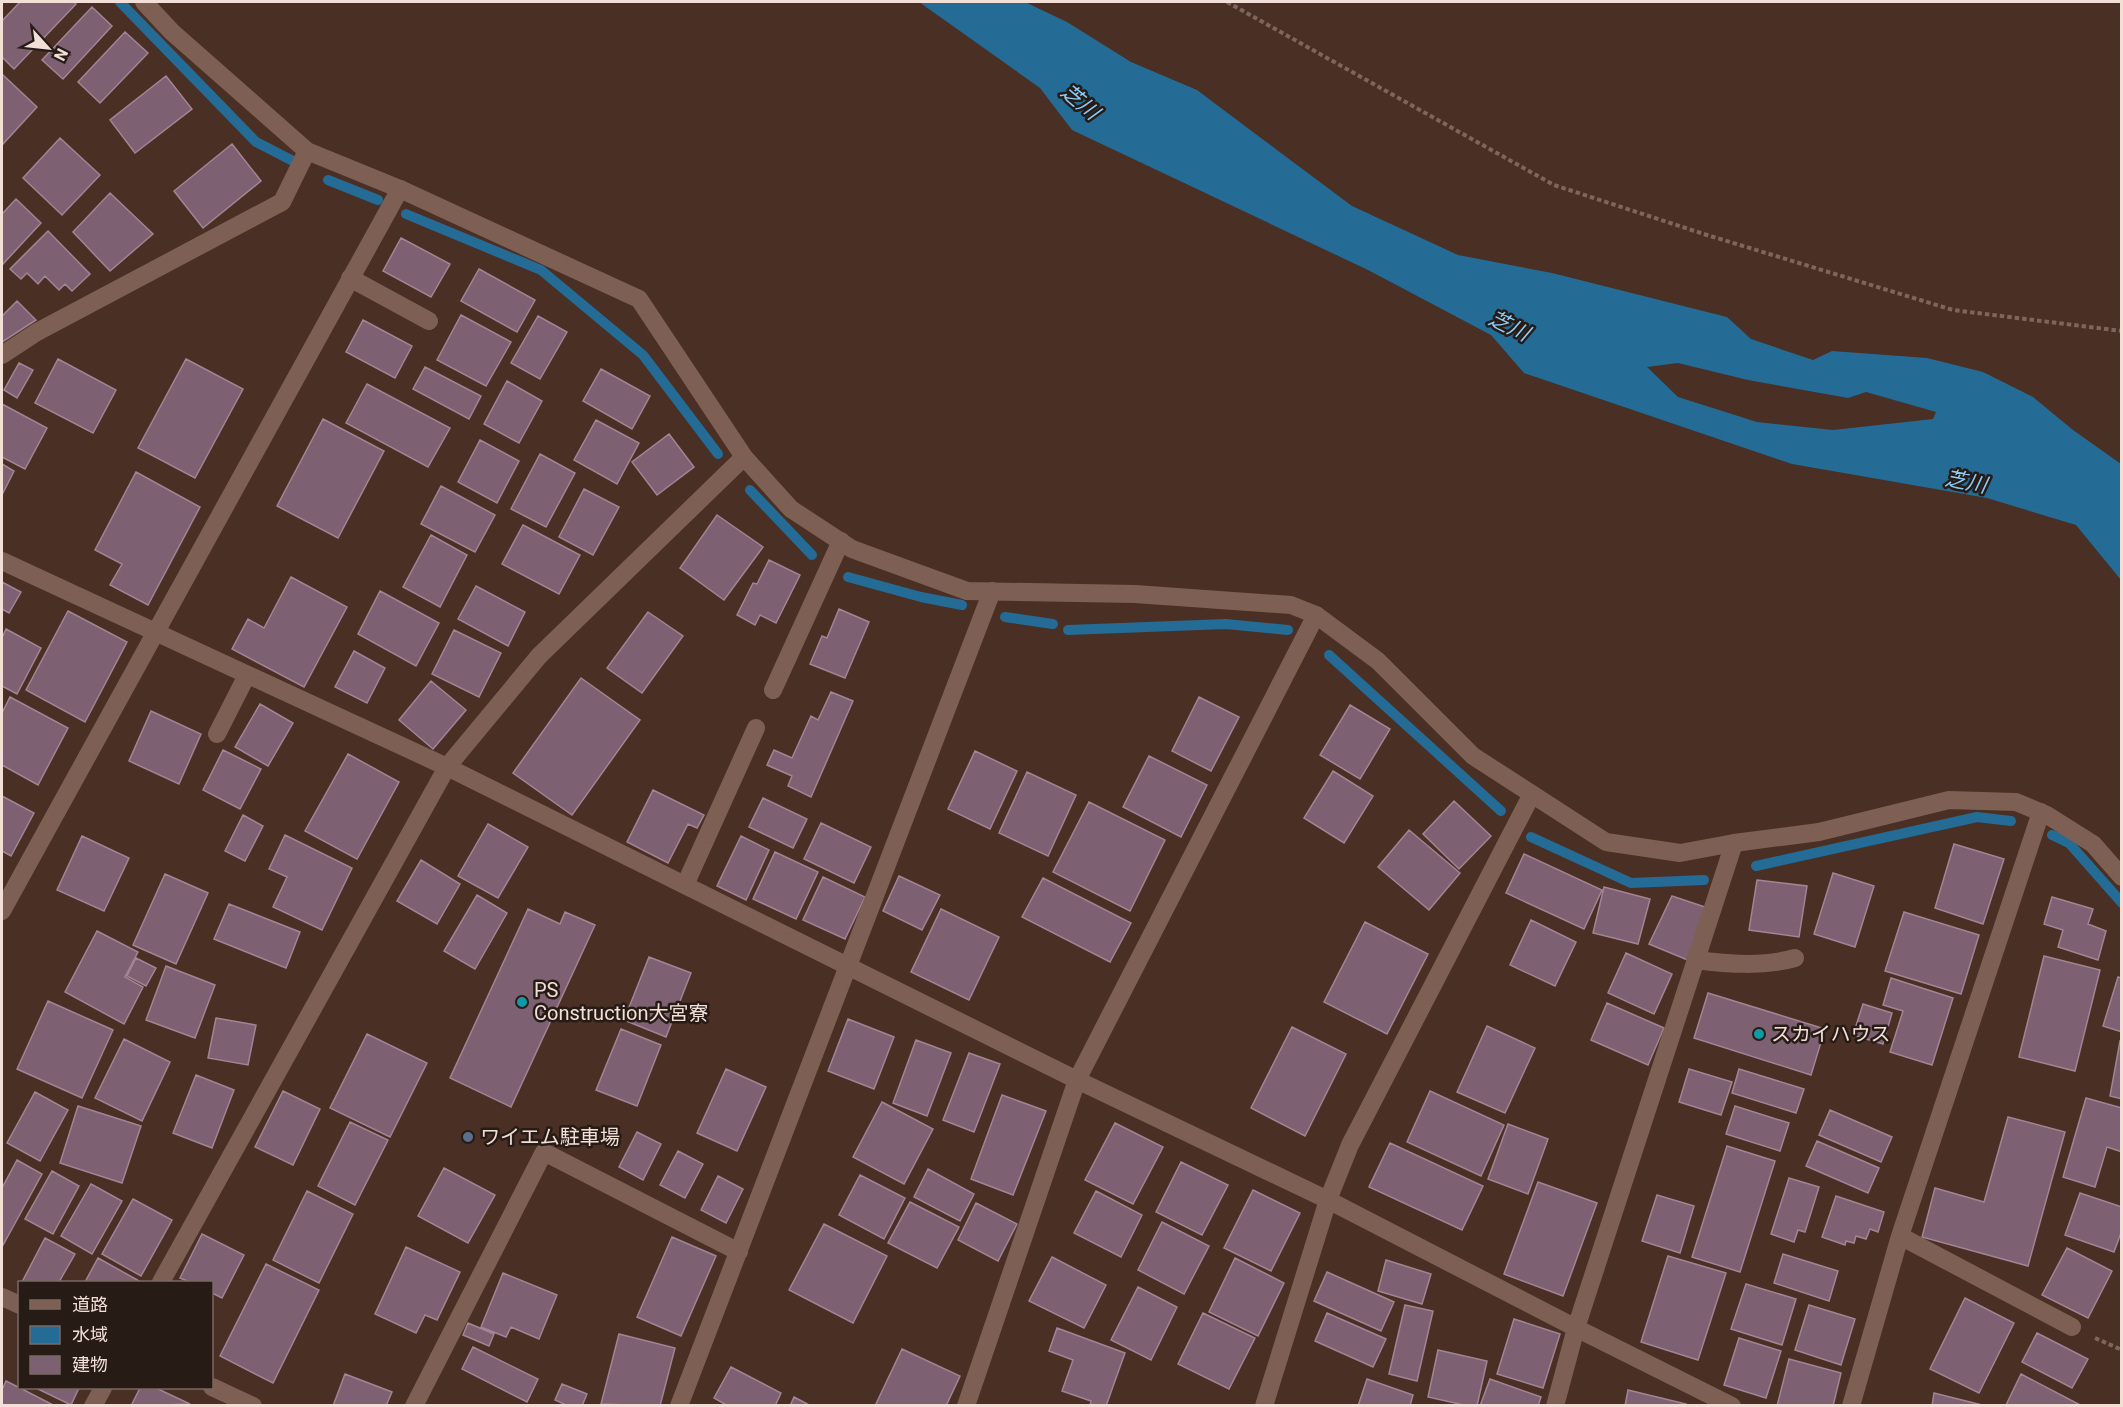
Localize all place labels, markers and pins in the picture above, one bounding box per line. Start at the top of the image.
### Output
place label: PS Construction大宮寮 [534,978,708,1025]
marker: PS Construction大宮寮 [515,995,529,1009]
place label: スカイハウス [1771,1022,1891,1046]
marker: スカイハウス [1752,1027,1766,1041]
place label: ワイエム駐車場 [480,1125,620,1149]
marker: ワイエム駐車場 [461,1130,475,1144]

